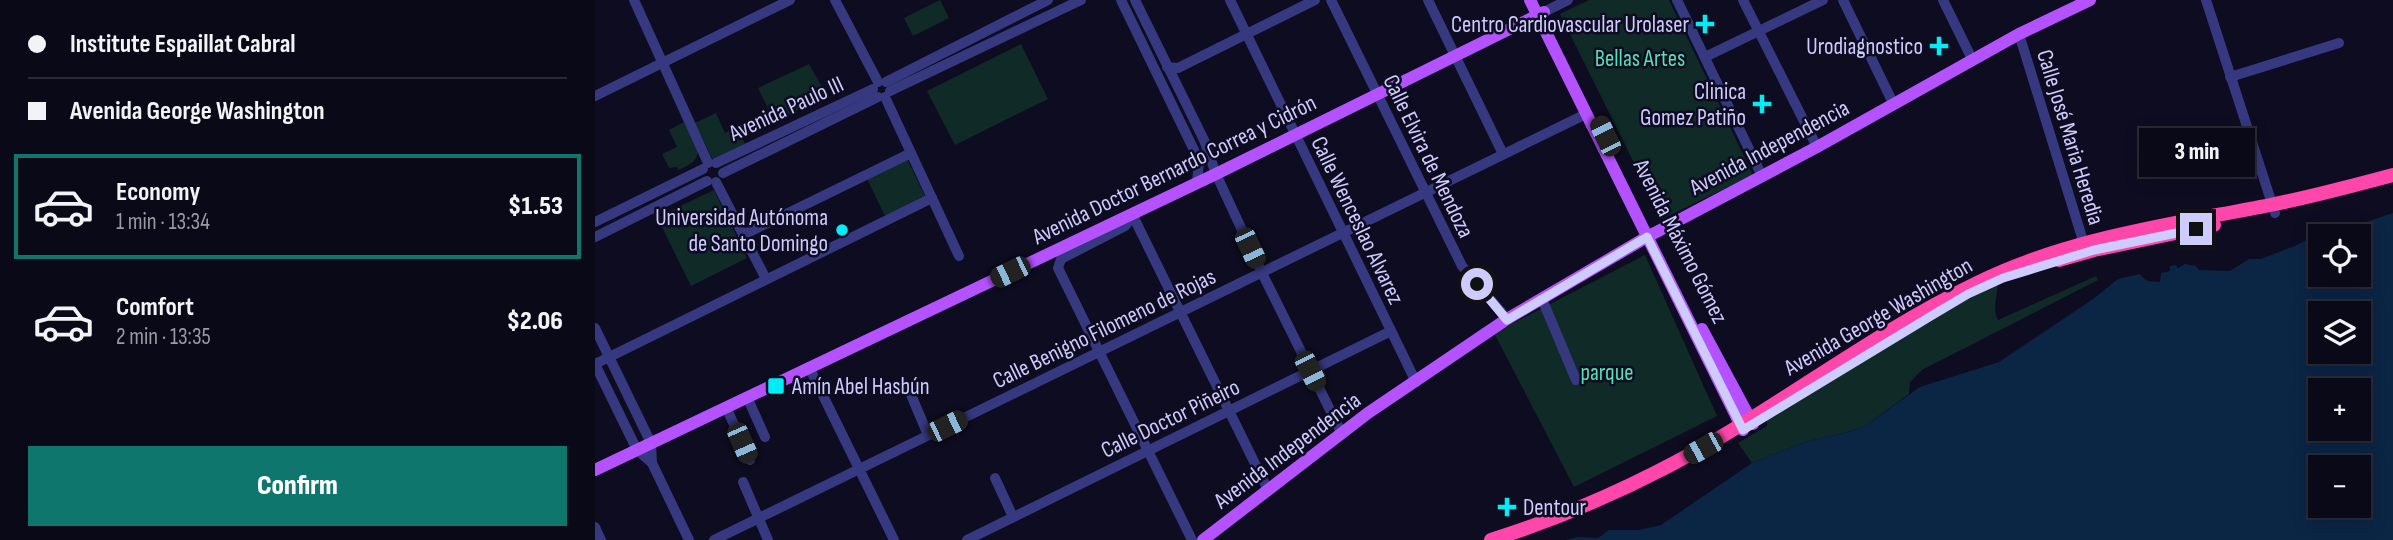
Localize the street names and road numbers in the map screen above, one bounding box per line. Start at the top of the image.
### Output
street label: Calle José Maria Heredia [2030,46,2110,228]
street label: Avenida Paulo III [724,70,848,148]
street label: Calle Elvira de Mendoza [1376,70,1480,243]
street label: Avenida Doctor Bernardo Correa y Cidrón [1027,89,1321,251]
street label: Avenida Independencia [1684,94,1854,202]
street label: Calle Wenceslao Alvarez [1304,132,1410,309]
street label: Avenida Máximo Gómez [1626,154,1734,328]
street label: Avenida George Washington [1778,252,1978,383]
street label: Calle Benigno Filomeno de Rojas [988,263,1221,395]
street label: Calle Doctor Piñeiro [1097,373,1244,465]
street label: Avenida Independencia [1208,386,1367,516]

